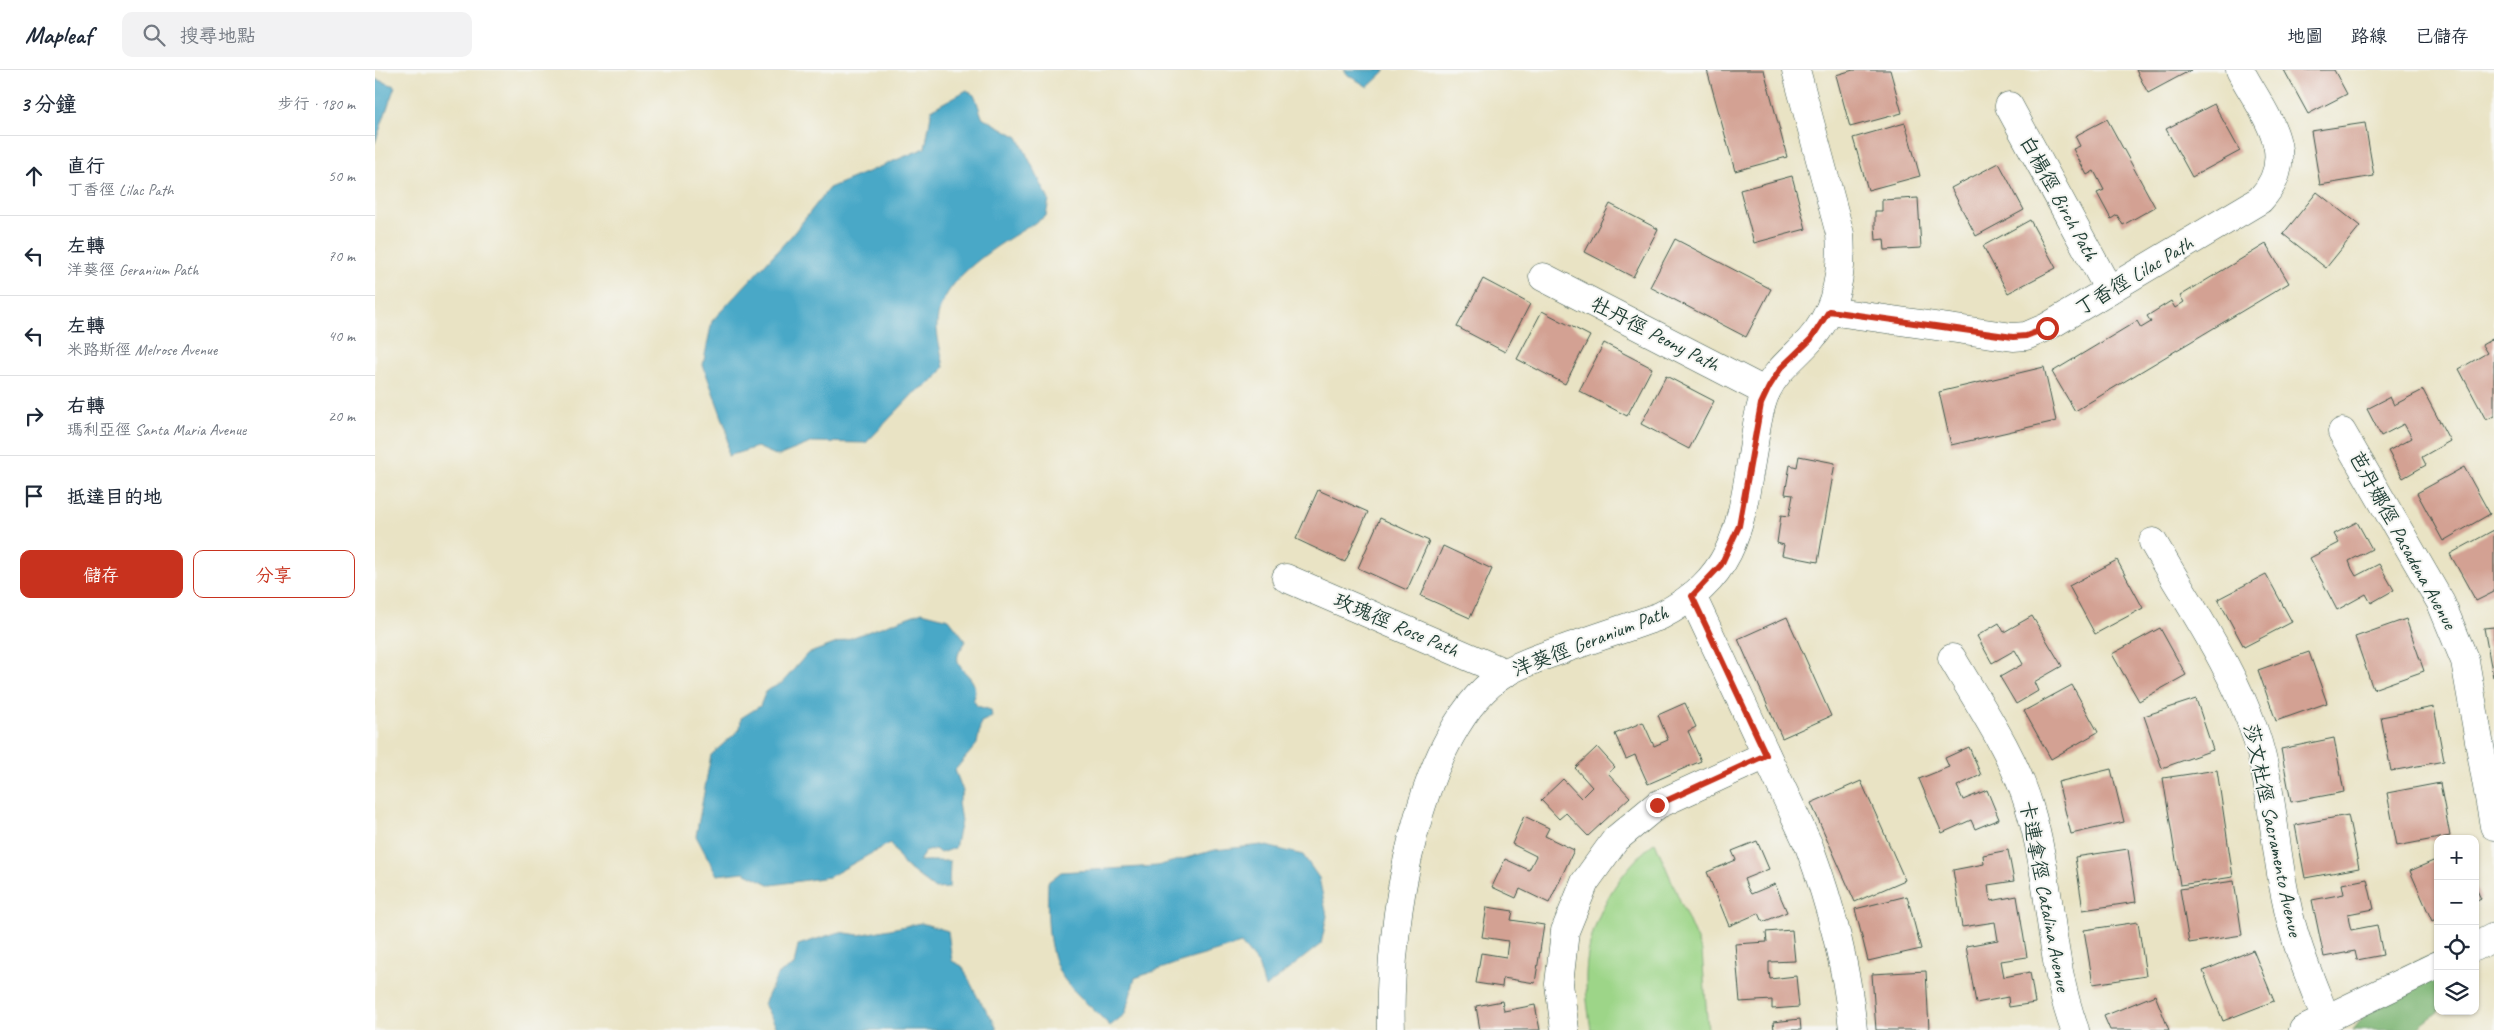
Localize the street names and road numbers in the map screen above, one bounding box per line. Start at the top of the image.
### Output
street label: 白楊徑 Birch Path [2014,131,2104,266]
street label: 丁香徑 Lilac Path [2071,230,2199,321]
street label: 牡丹徑 Peony Path [1587,291,1725,378]
street label: 芭丹娜徑 Pasadena Avenue [2344,447,2463,635]
street label: 玫瑰徑 Rose Path [1330,588,1463,663]
street label: 洋葵徑 Geranium Path [1509,600,1672,682]
street label: 莎文杜徑 Sacramento Avenue [2238,721,2308,940]
street label: 卡連拿徑 Catalina Avenue [2014,799,2076,995]

